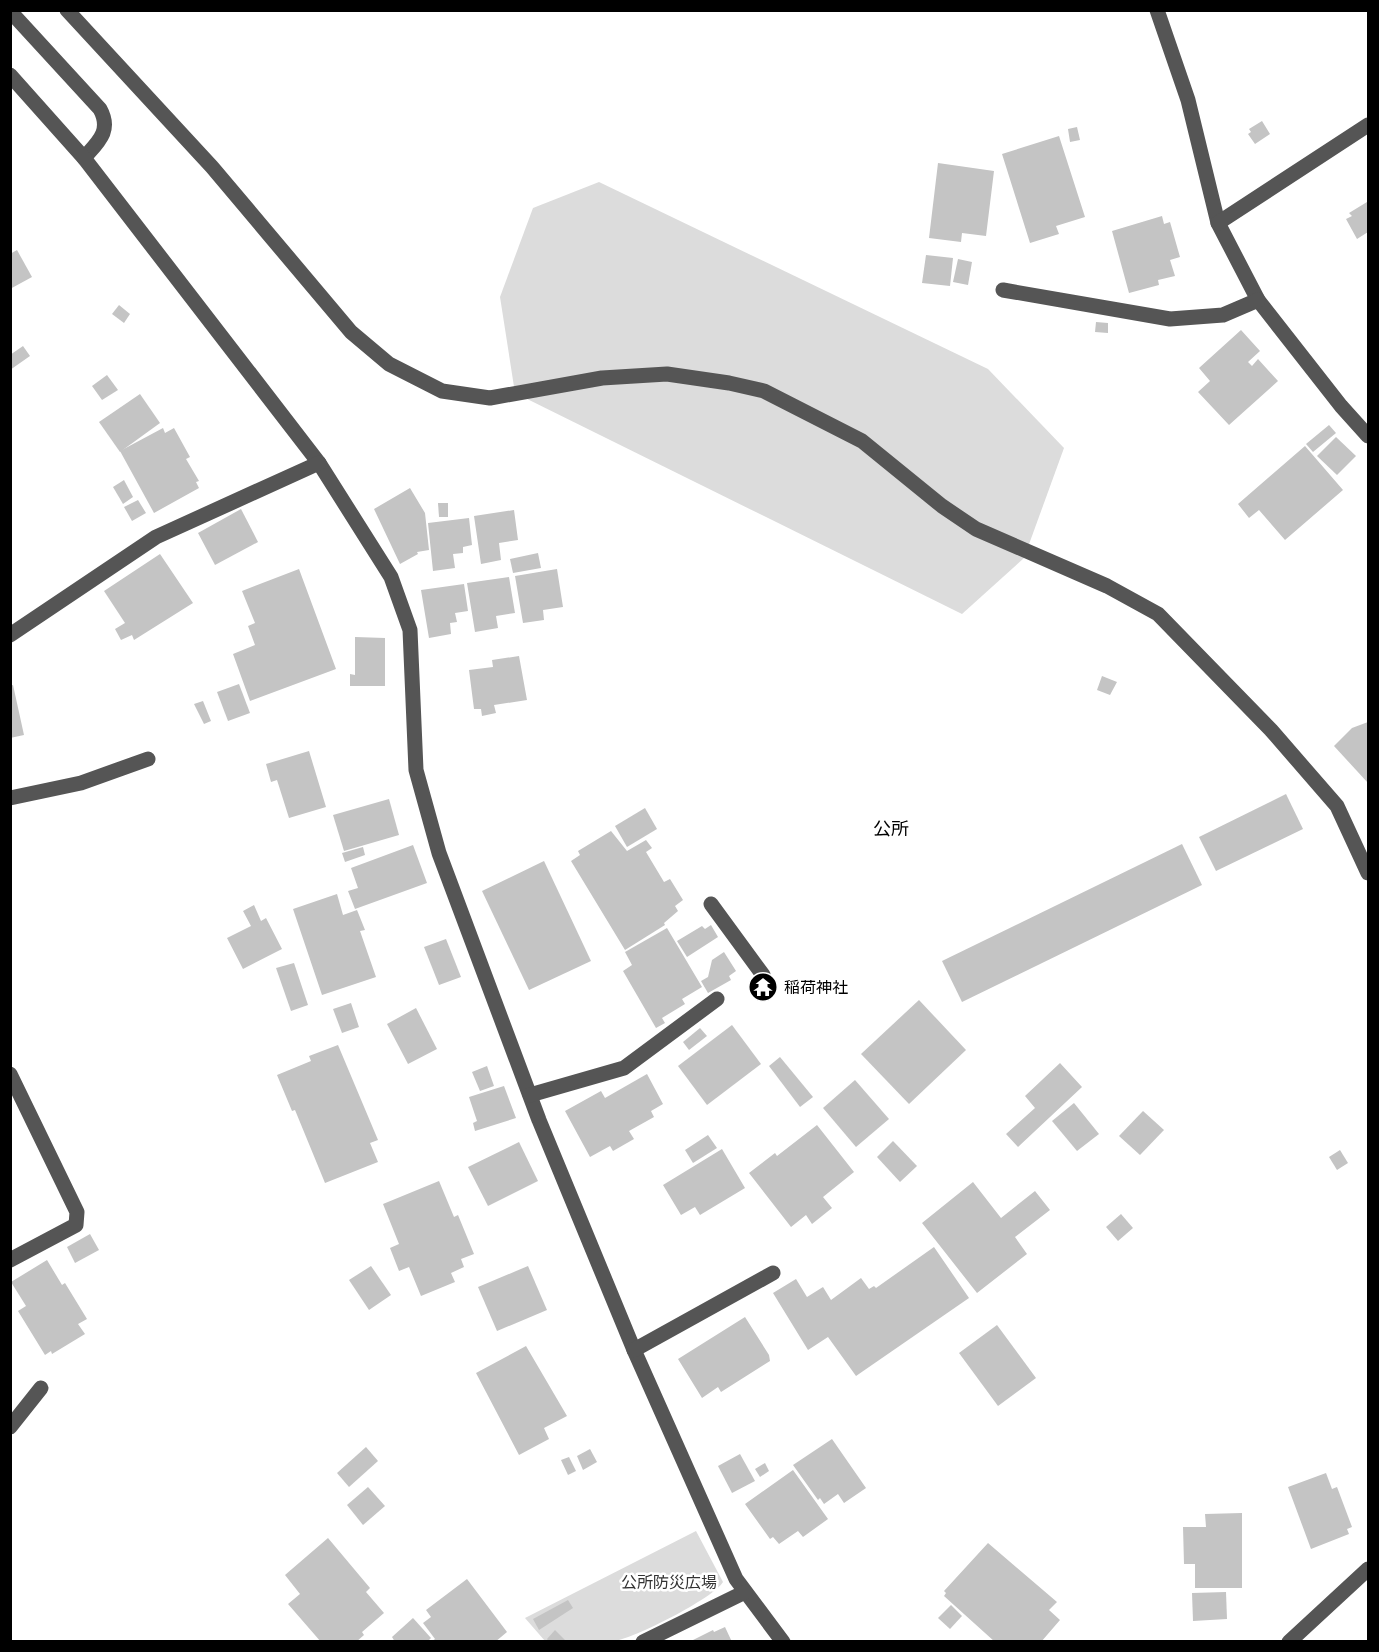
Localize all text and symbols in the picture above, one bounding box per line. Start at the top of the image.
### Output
district label: 公所 [873,817,909,839]
temple icon: 稲荷神社 [747,971,779,1003]
place label: 稲荷神社 [784,977,848,996]
park label: 公所防災広場 [621,1572,717,1591]

